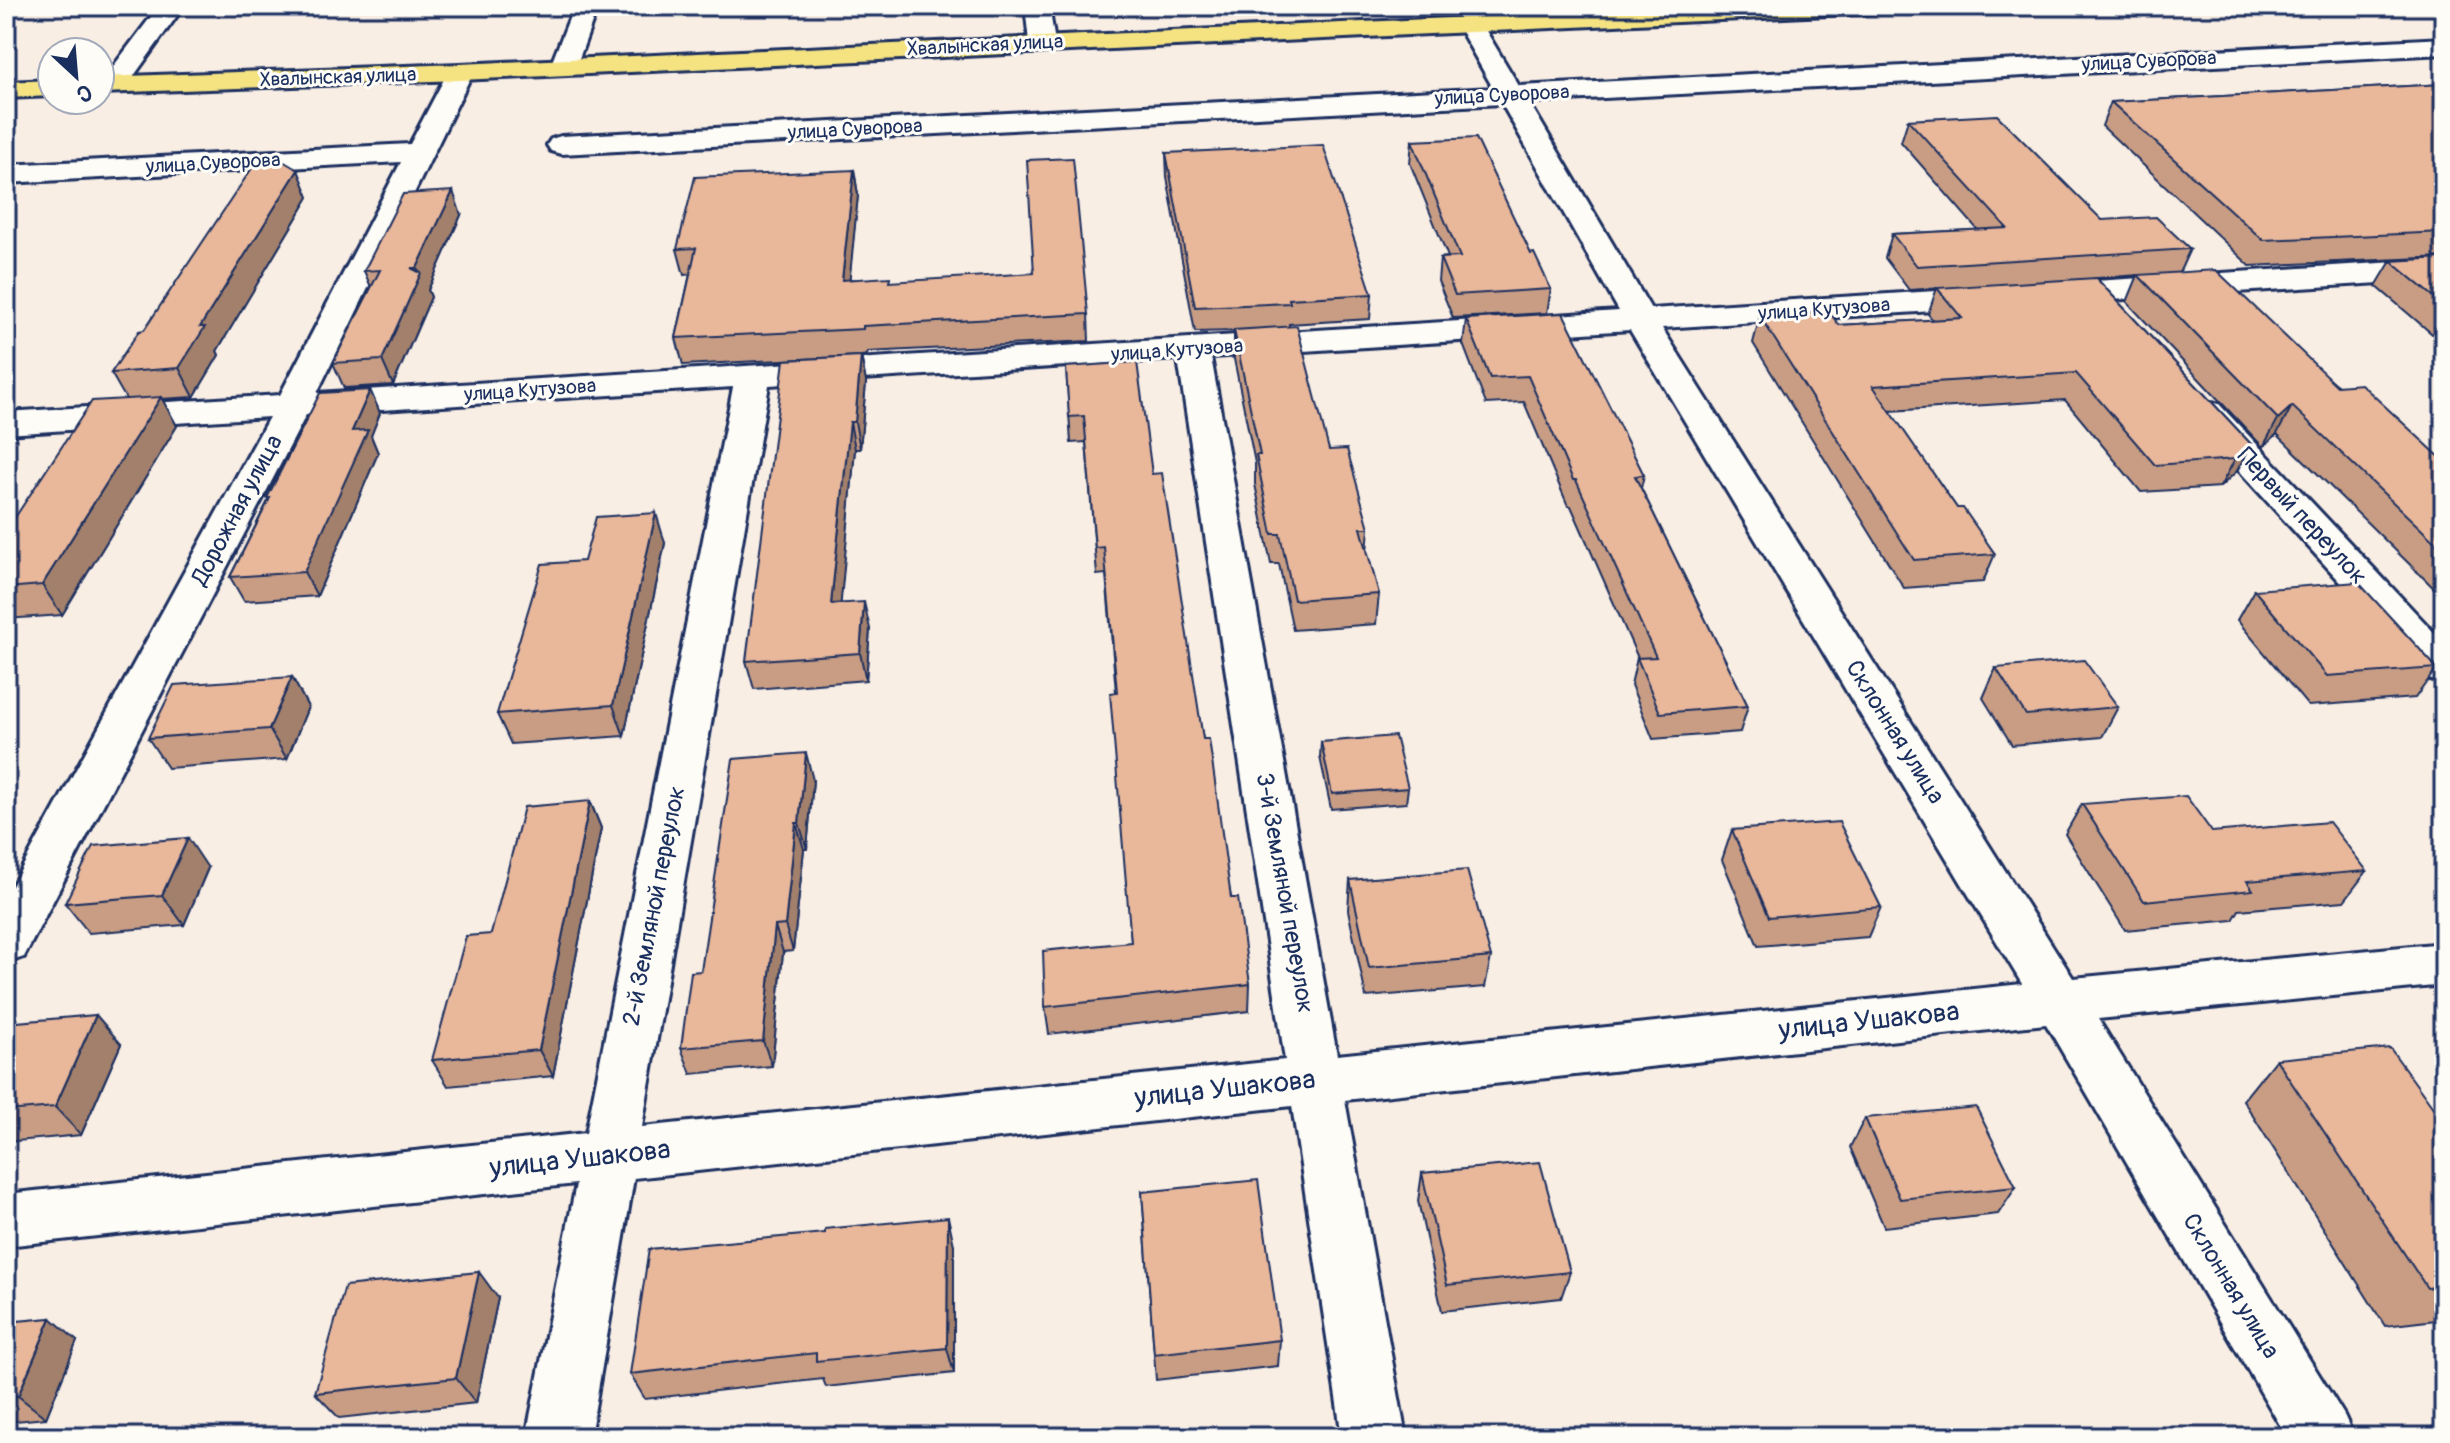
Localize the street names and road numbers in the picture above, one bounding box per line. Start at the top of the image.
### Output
street label: Хвалынская улица [906,28,1064,62]
street label: улица Суворова [2080,45,2217,77]
street label: Хвалынская улица [259,62,417,92]
street label: улица Суворова [1433,79,1570,111]
street label: улица Суворова [786,113,923,145]
street label: улица Суворова [144,147,281,179]
street label: улица Кутузова [1756,292,1891,326]
street label: улица Кутузова [1109,333,1244,367]
street label: улица Кутузова [462,373,597,407]
street label: Дорожная улица [185,430,289,591]
street label: Первый переулок [2231,441,2373,591]
street label: Склонная улица [1839,655,1951,809]
street label: 3-й Земляной переулок [1250,771,1320,1015]
street label: 2-й Земляной переулок [617,784,691,1028]
street label: улица Ушакова [1776,994,1961,1048]
street label: улица Ушакова [1132,1062,1317,1116]
street label: улица Ушакова [487,1132,672,1186]
street label: Склонная улица [2176,1208,2286,1364]

